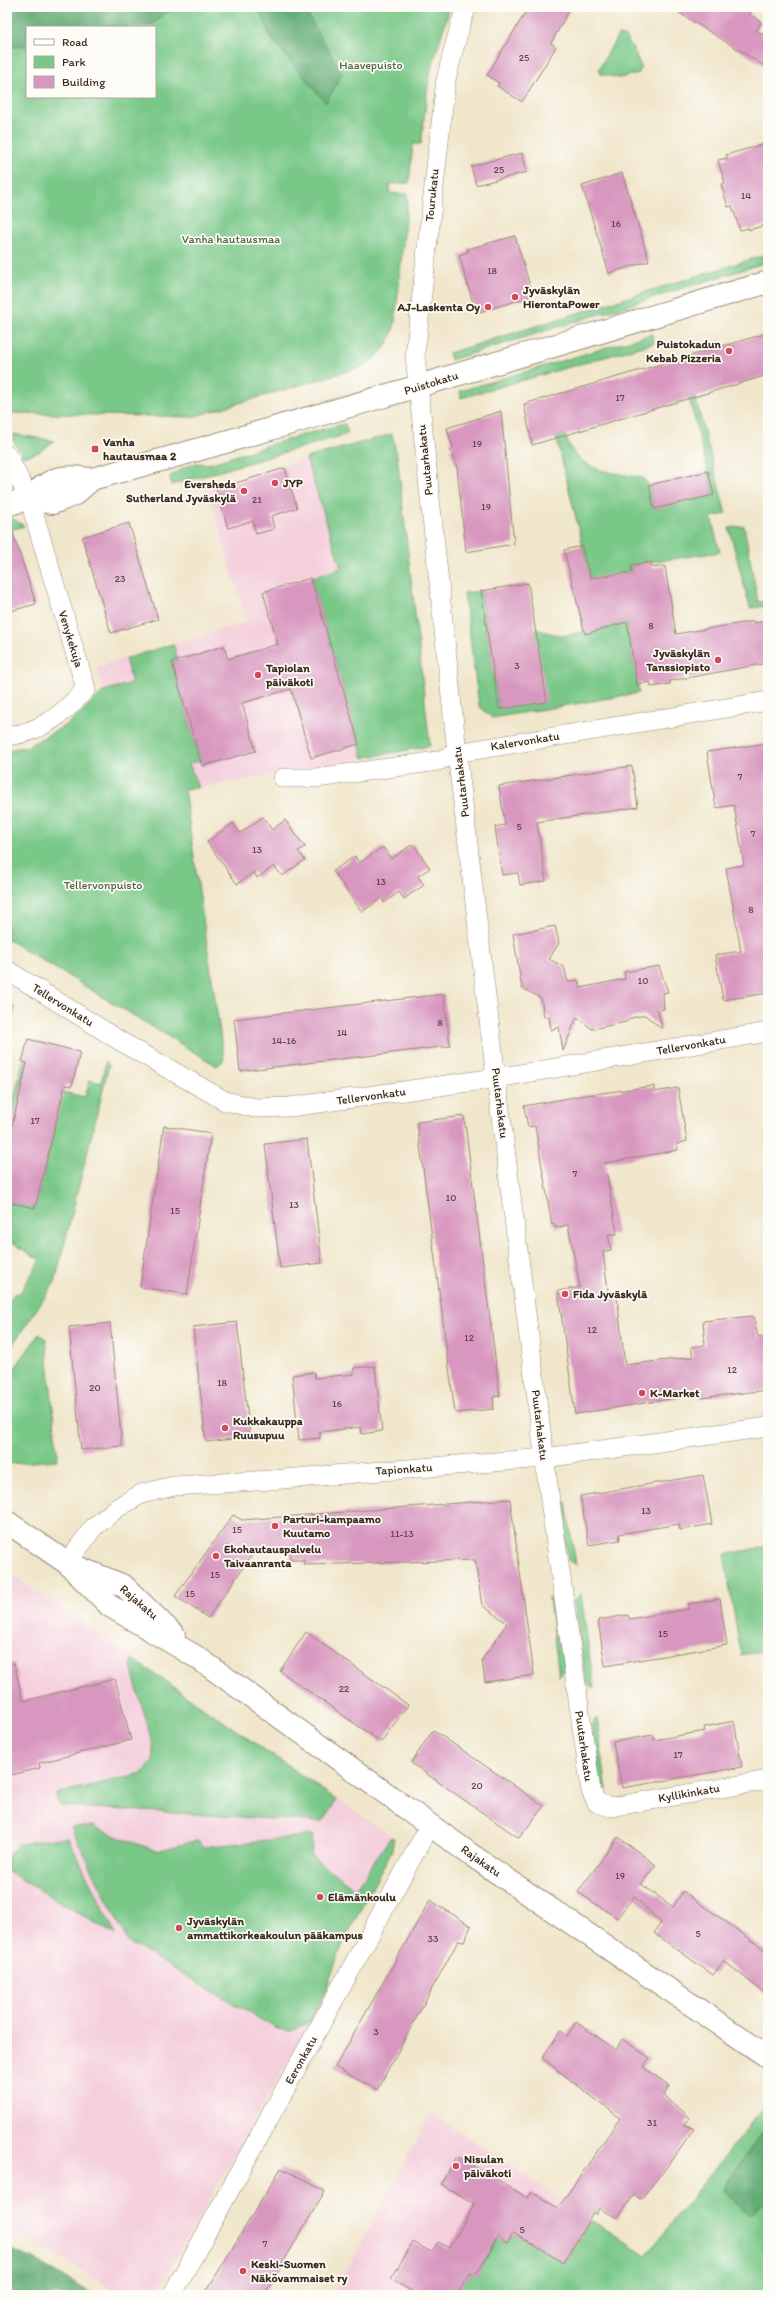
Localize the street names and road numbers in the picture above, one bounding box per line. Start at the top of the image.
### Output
street label: Tourukatu [422,167,442,222]
street label: Puistokatu [402,368,460,398]
street label: Puutarhakatu [414,424,436,496]
street label: Venykekuja [56,609,86,670]
street label: Kalervonkatu [490,729,561,753]
street label: Puutarhakatu [450,745,472,818]
street label: Tellervonkatu [30,981,97,1030]
street label: Tellervonkatu [655,1032,727,1058]
street label: Puutarhakatu [489,1067,511,1140]
street label: Tellervonkatu [335,1084,407,1108]
street label: Puutarhakatu [529,1389,551,1462]
street label: Tapionkatu [375,1460,433,1478]
street label: Rajakatu [117,1582,161,1623]
street label: Puutarhakatu [572,1710,596,1783]
street label: Kyllikinkatu [657,1781,721,1805]
street label: Rajakatu [458,1842,504,1880]
street label: Eeronkatu [282,2033,320,2087]

